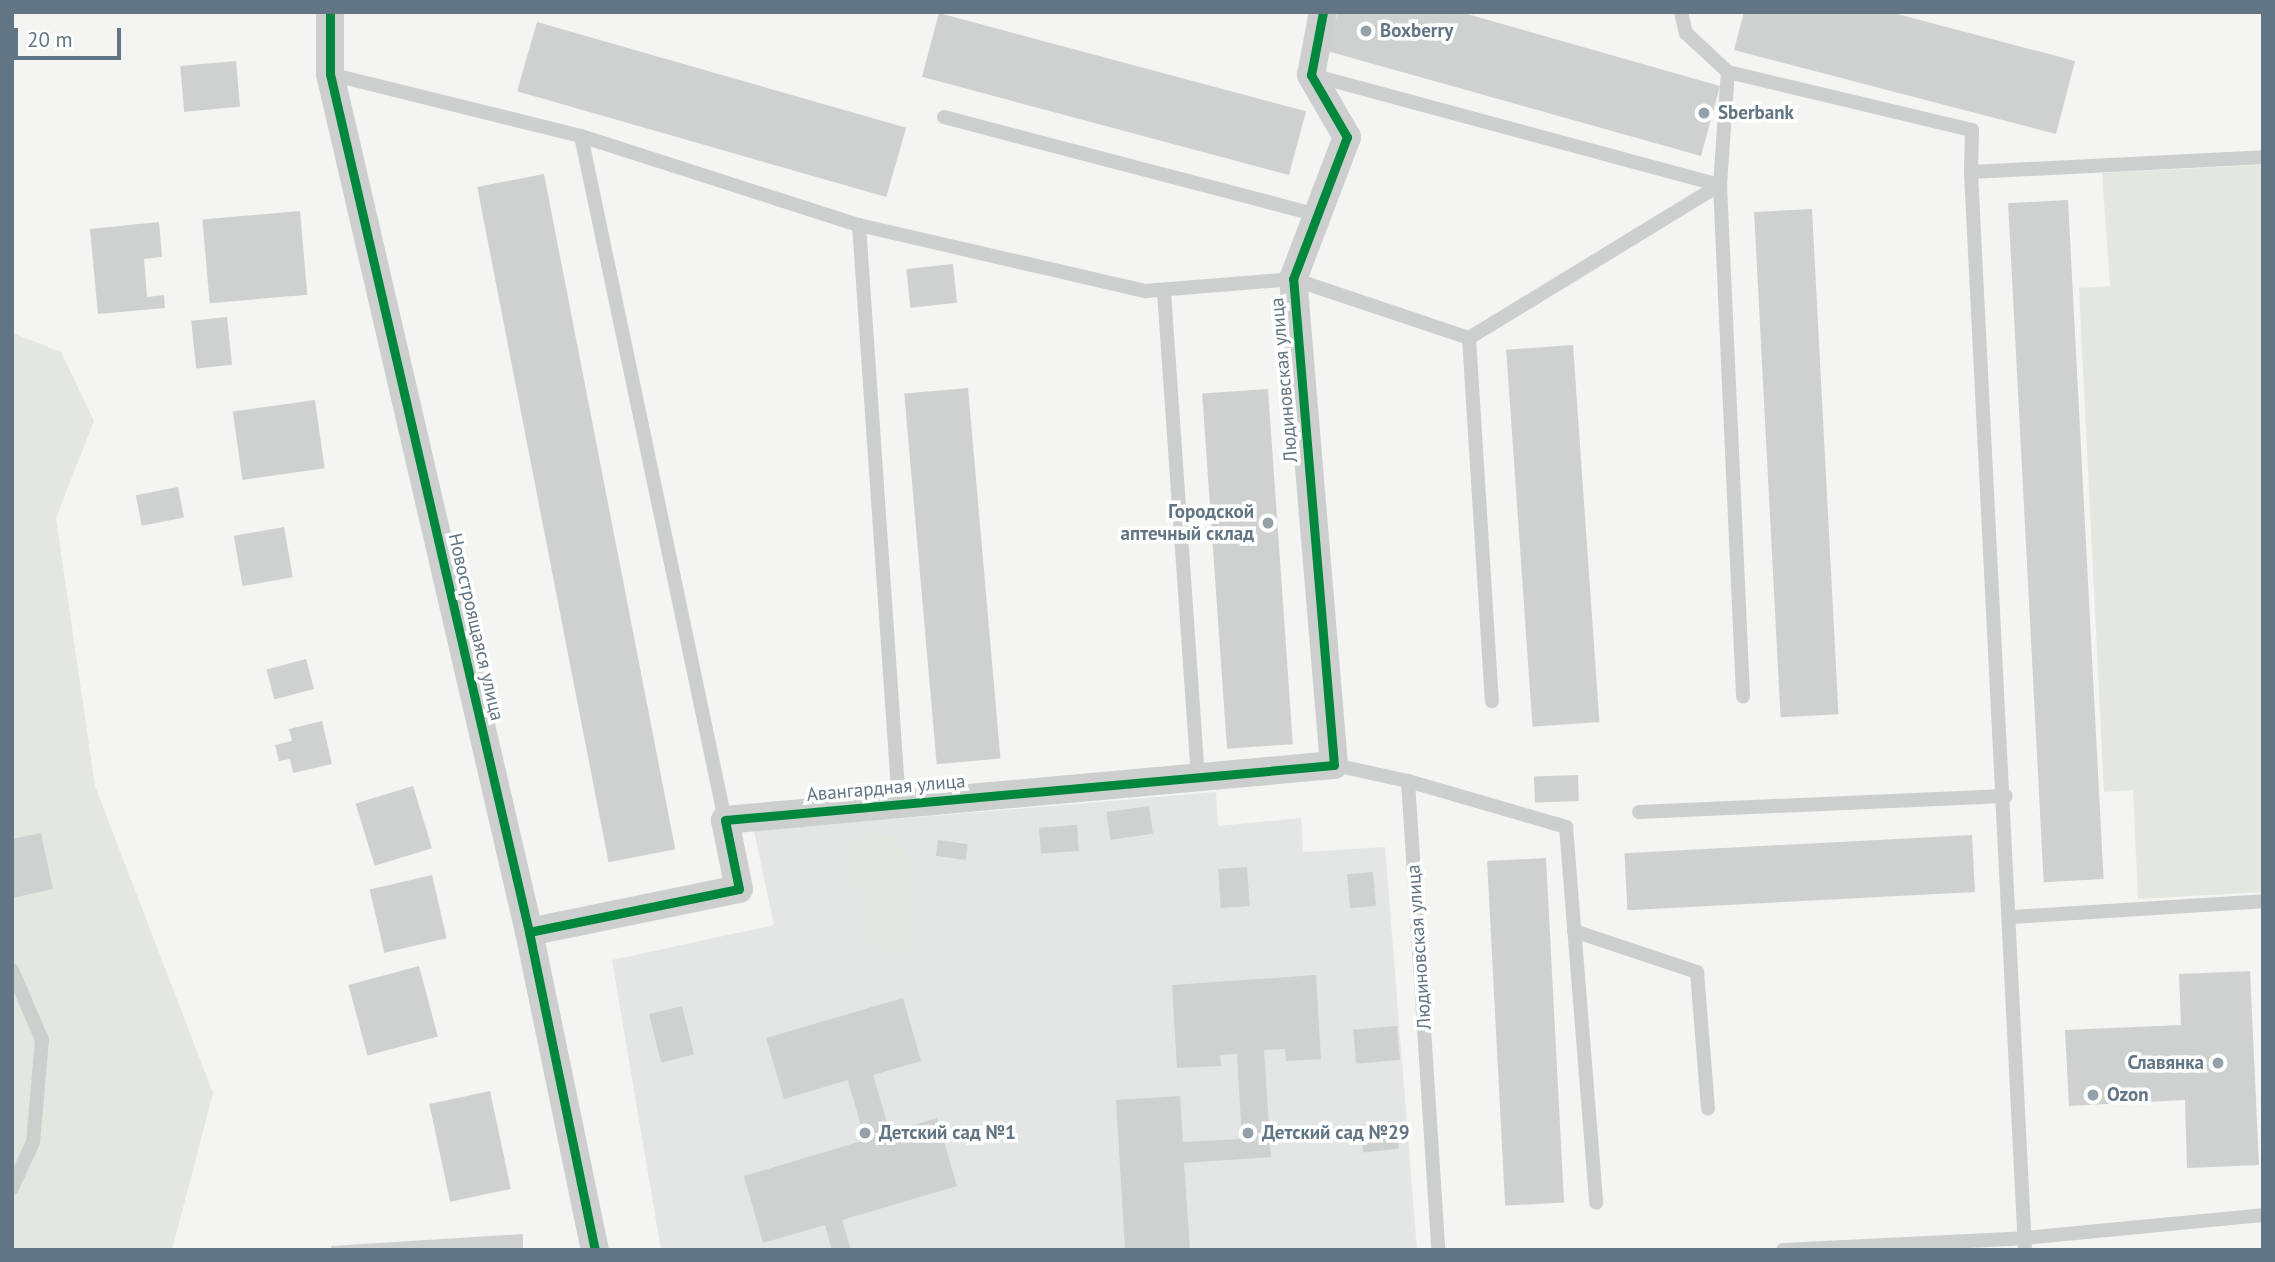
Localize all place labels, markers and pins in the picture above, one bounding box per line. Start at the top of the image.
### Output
place label: Boxberry [1380,20,1453,42]
marker: Boxberry [1358,23,1374,39]
place label: Sberbank [1718,102,1794,124]
marker: Sberbank [1696,105,1712,121]
place label: Городской аптечный склад [1121,501,1254,545]
marker: Городской аптечный склад [1260,515,1276,531]
place label: Славянка [2128,1052,2204,1074]
marker: Славянка [2210,1055,2226,1071]
place label: Ozon [2107,1084,2149,1106]
marker: Ozon [2085,1087,2101,1103]
place label: Детский сад №1 [879,1122,1016,1144]
place label: Детский сад №29 [1262,1122,1410,1144]
marker: Детский сад №1 [857,1125,873,1141]
marker: Детский сад №29 [1240,1125,1256,1141]

